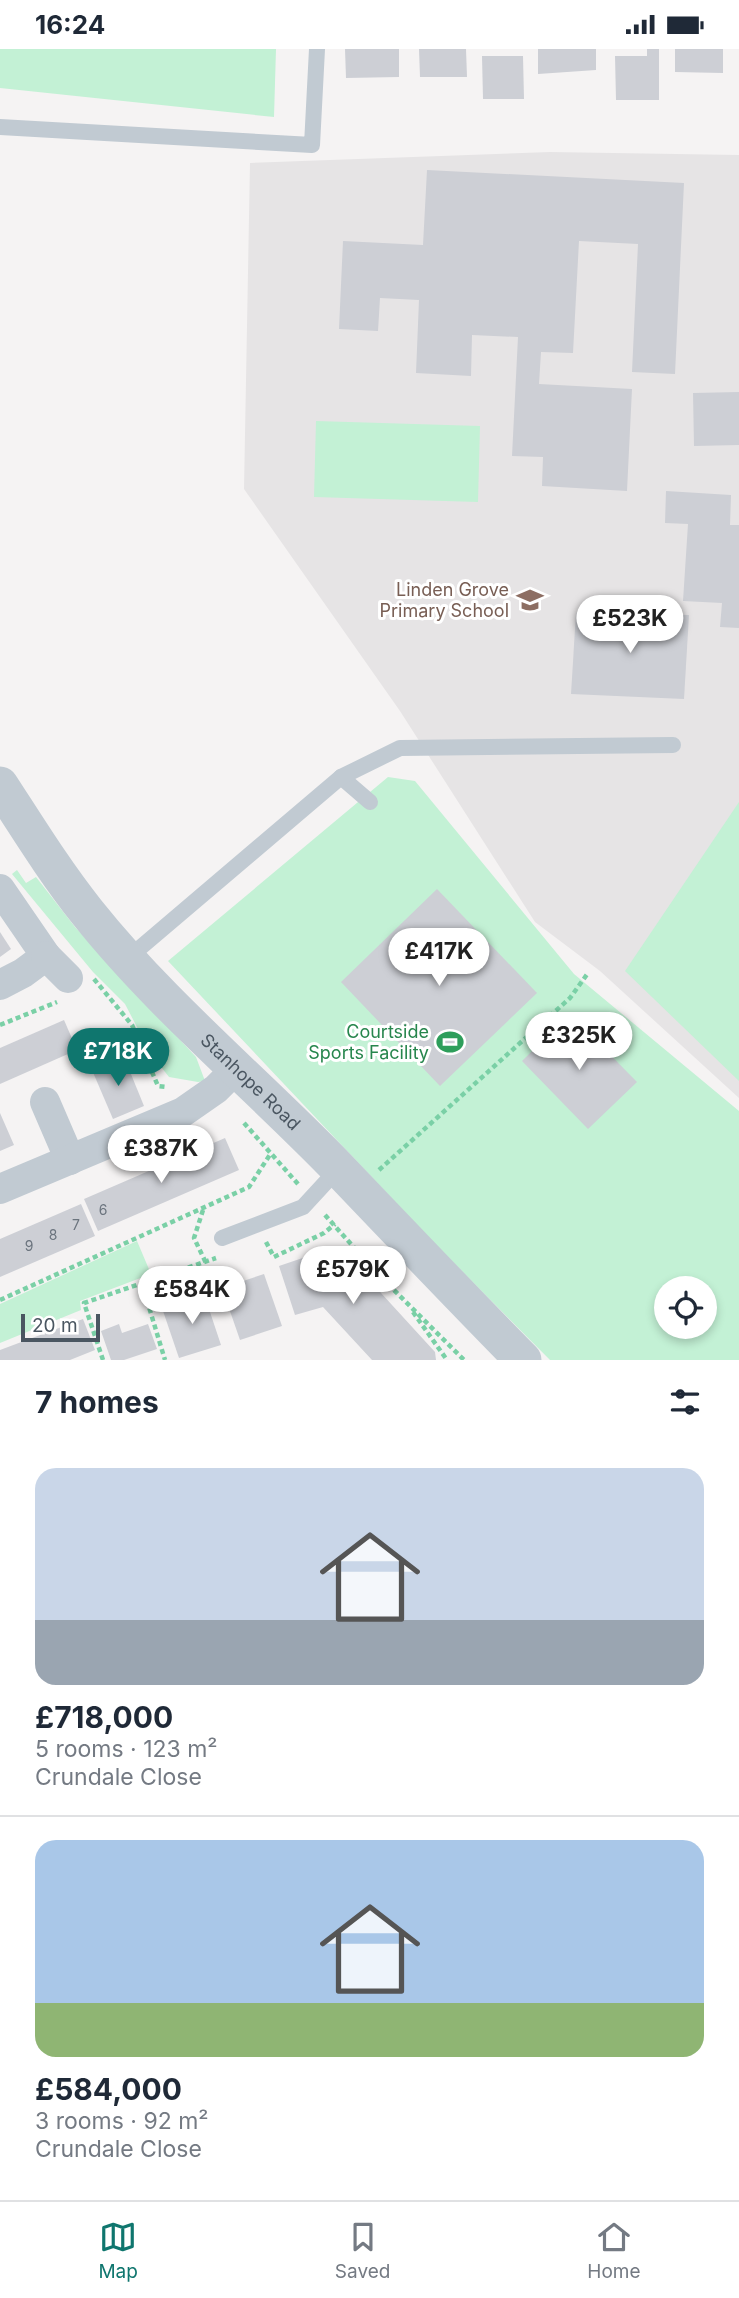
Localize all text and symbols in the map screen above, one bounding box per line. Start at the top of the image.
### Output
text: 16:24 [35,9,105,40]
place label: Linden Grove Primary School [380,579,509,621]
school or university icon: Linden Grove Primary School [515,585,545,615]
pin: £523K [581,595,679,655]
text: £523K [592,604,668,632]
pin: £417K [390,929,488,988]
text: £417K [404,937,474,965]
pin: £325K [530,1013,628,1072]
place label: Courtside Sports Facility [308,1021,429,1063]
text: £325K [541,1021,617,1049]
sports icon: Courtside Sports Facility [435,1027,465,1057]
pin: £718K [69,1028,167,1088]
street label: Stanhope Road [197,1029,305,1134]
text: £718K [83,1037,153,1065]
pin: £387K [112,1125,210,1185]
text: £387K [124,1134,198,1162]
house number: 6 [99,1201,107,1218]
house number: 7 [72,1216,80,1233]
house number: 8 [49,1226,57,1243]
house number: 9 [25,1237,33,1254]
pin: £579K [304,1247,402,1306]
text: £579K [316,1255,390,1283]
pin: £584K [143,1267,241,1326]
text: £584K [154,1275,230,1303]
map controls [654,1276,717,1339]
button: locate [654,1276,717,1339]
scale bar [21,1311,100,1343]
text: 20 m [32,1314,78,1337]
icon: filters [666,1383,704,1421]
text: 7 homes [35,1384,159,1420]
icon: home [307,1514,433,1640]
text: £718,000 [35,1699,173,1735]
text: 5 rooms · 123 m² [35,1735,218,1763]
text: Crundale Close [35,1763,202,1791]
icon: home [307,1886,433,2012]
text: £584,000 [35,2071,182,2107]
text: 3 rooms · 92 m² [35,2107,208,2135]
text: Crundale Close [35,2135,202,2163]
tab: Map [98,2218,138,2283]
tab: Saved [335,2218,390,2283]
tab: Home [587,2218,641,2283]

